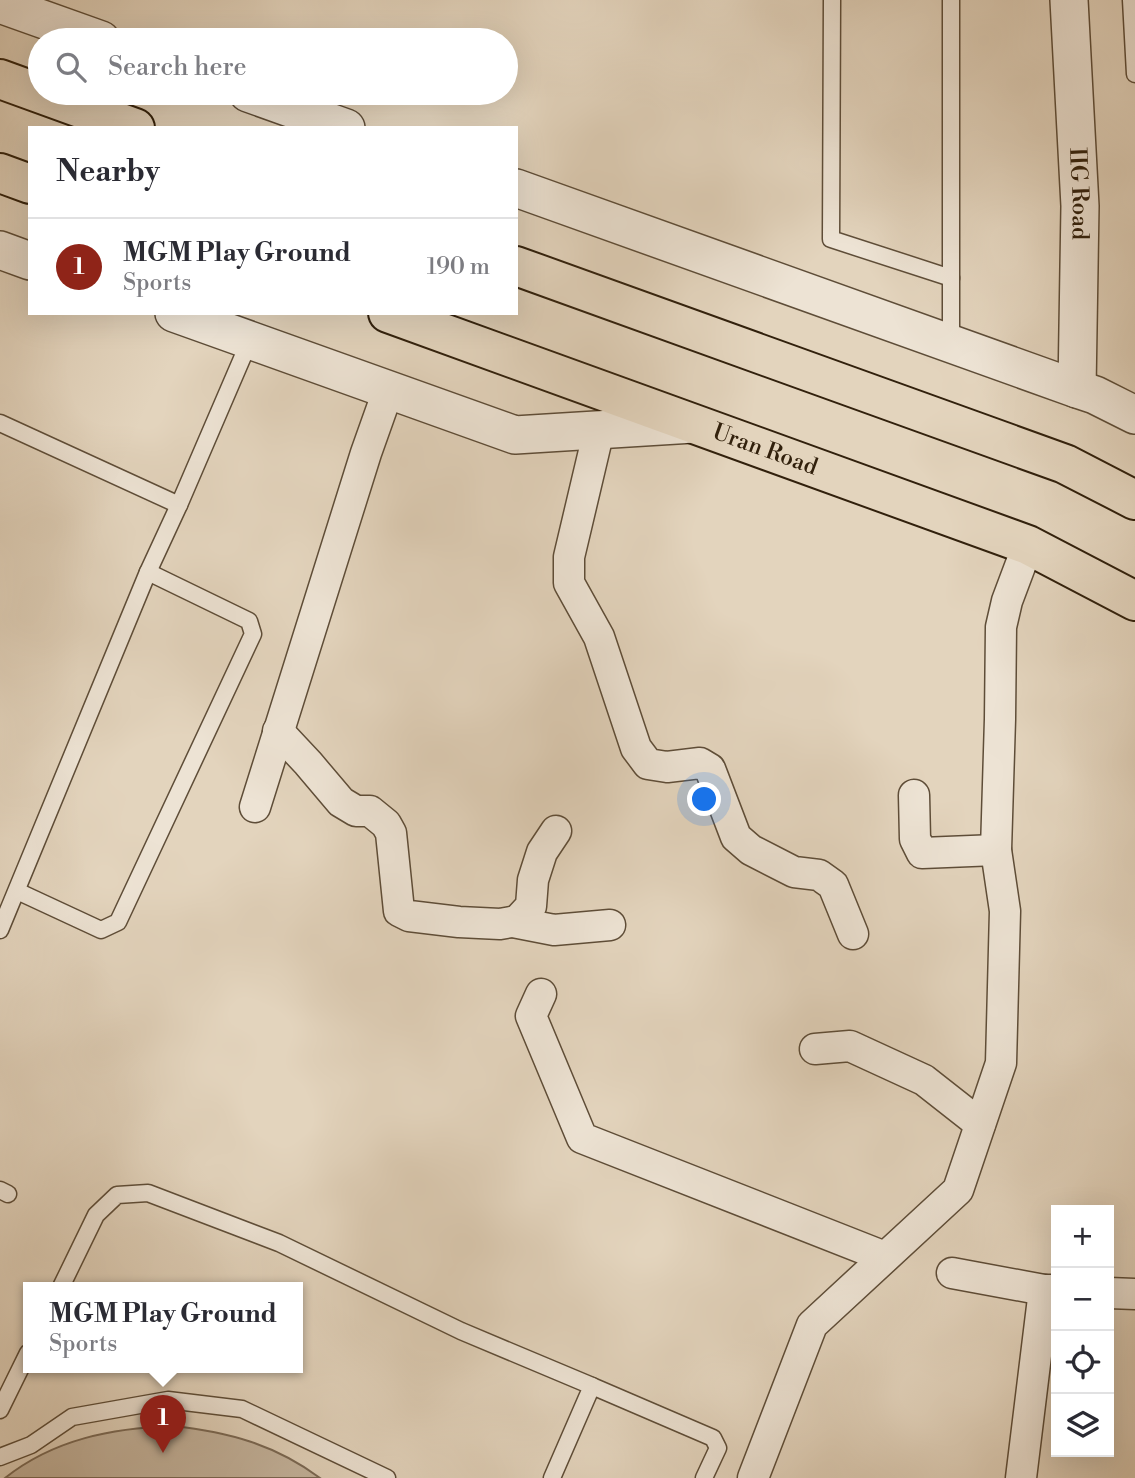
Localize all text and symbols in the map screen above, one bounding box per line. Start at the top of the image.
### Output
search box [28,28,518,105]
icon: search [52,48,90,86]
text: Search here [108,51,247,83]
street label: IIG Road [1063,147,1094,240]
text: Nearby [56,153,160,191]
text: MGM Play Ground [123,237,351,269]
text: 1 [73,253,85,281]
text: 190 m [427,253,490,281]
text: Sports [123,269,191,297]
street label: Uran Road [709,418,821,482]
your location [687,782,721,816]
map controls [1051,1205,1114,1457]
button: + [1051,1205,1114,1268]
button: − [1051,1268,1114,1331]
popup [23,1282,303,1373]
text: MGM Play Ground [49,1298,277,1330]
text: Sports [49,1330,117,1358]
button: locate [1051,1331,1114,1394]
button: layers [1051,1394,1114,1457]
pin: 1 [140,1395,186,1453]

